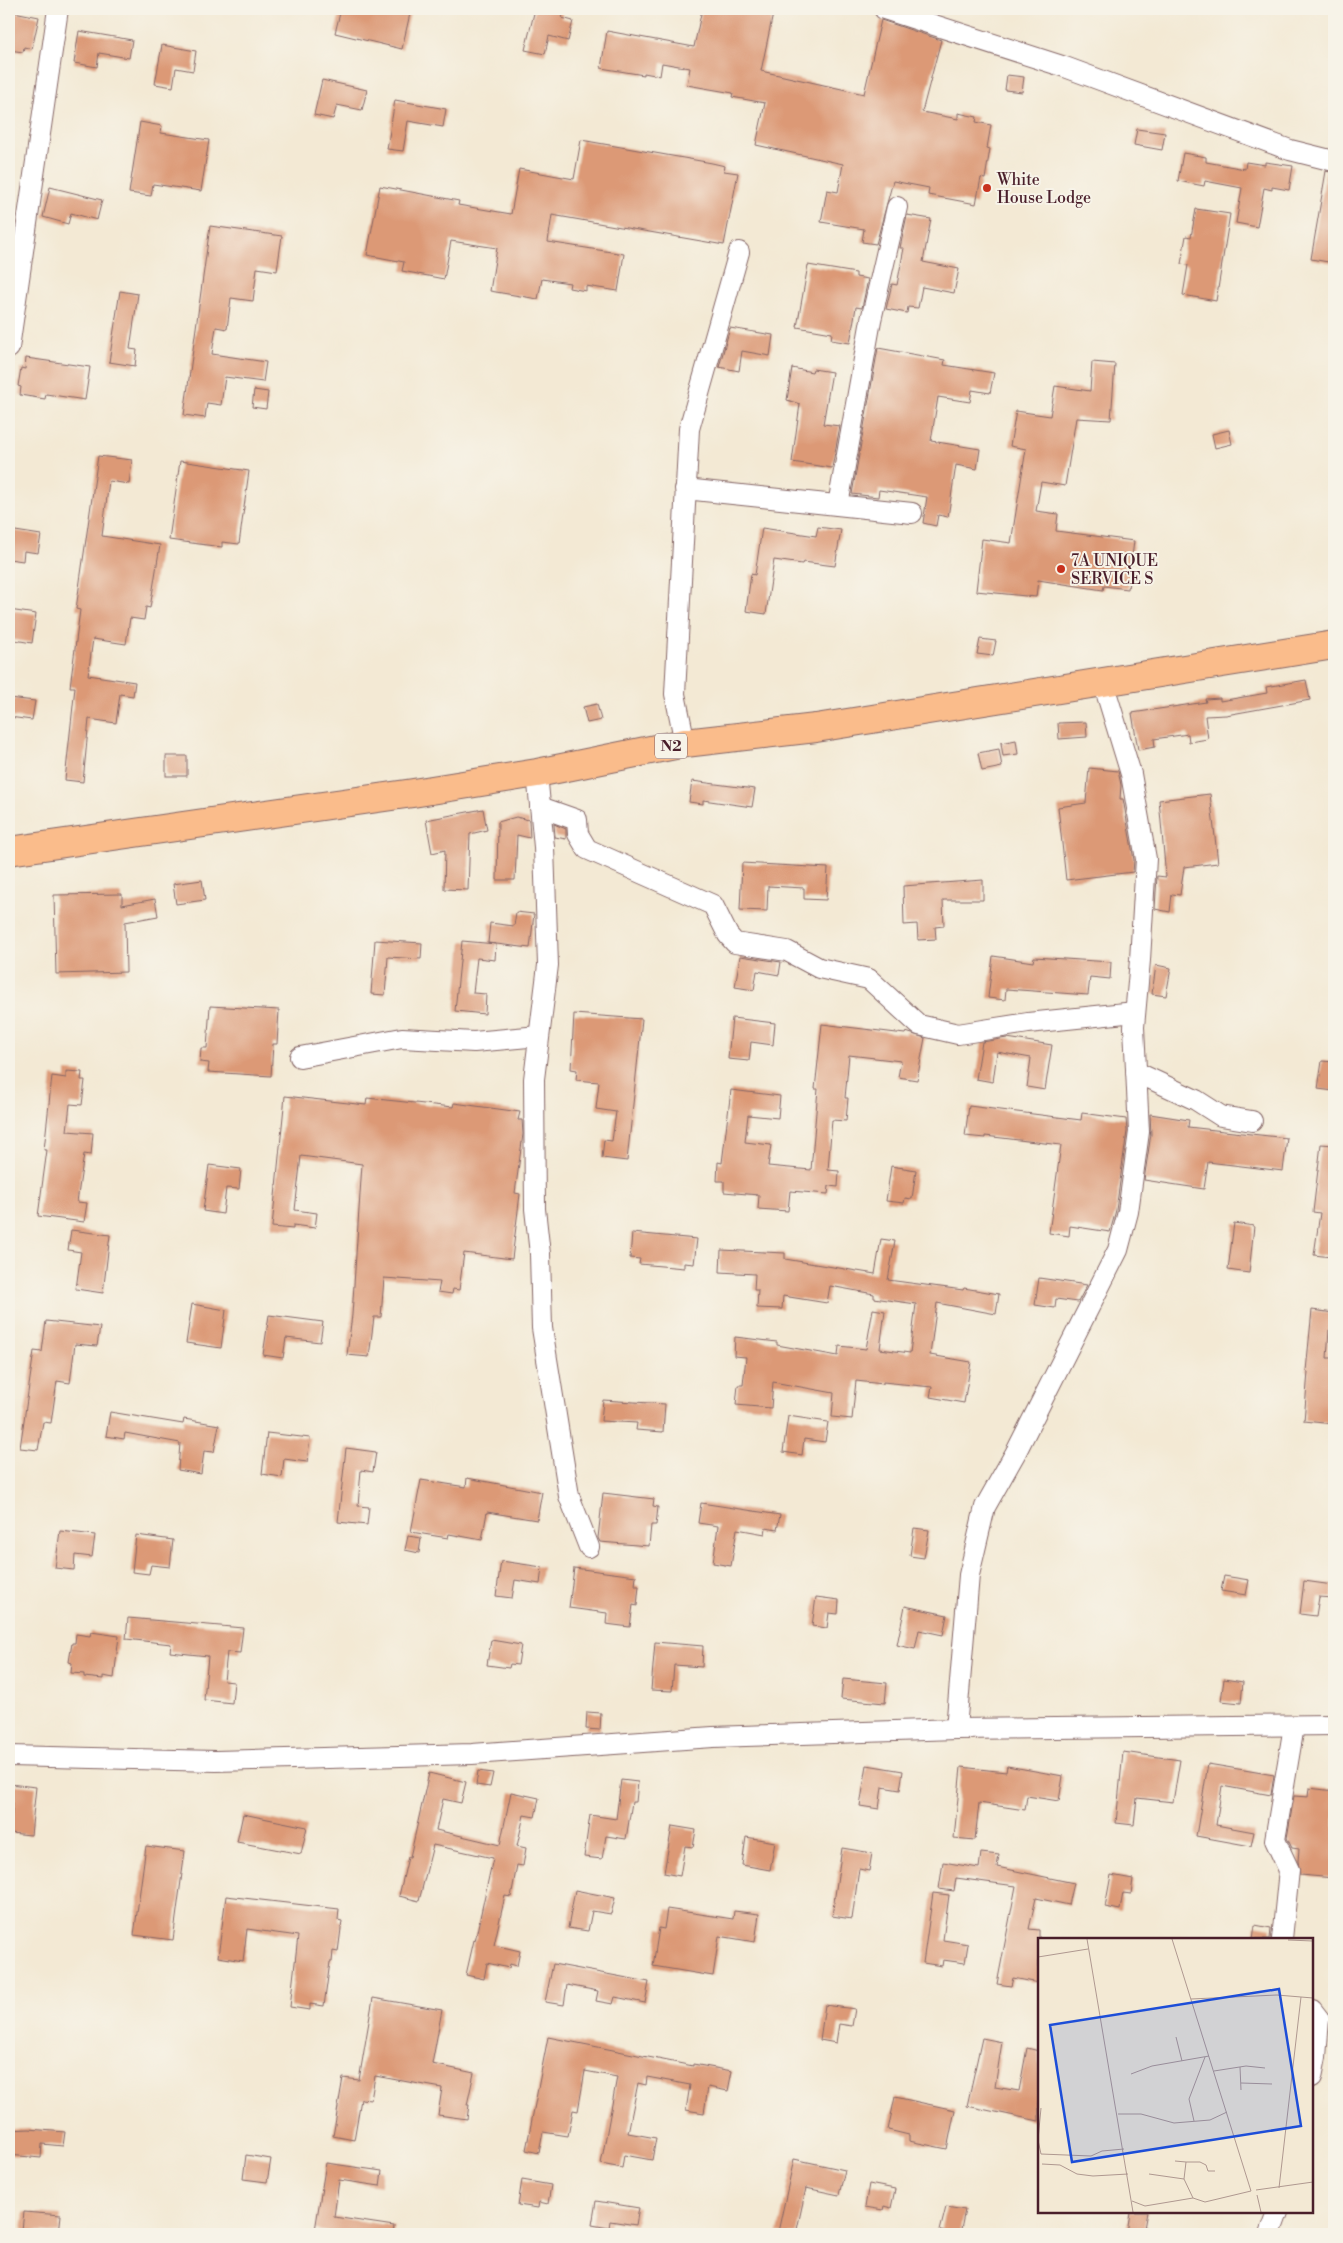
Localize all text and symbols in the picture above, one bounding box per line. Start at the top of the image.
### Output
place label: White House Lodge [996,170,1091,208]
marker: White House Lodge [981,182,993,194]
place label: 7A UNIQUE SERVICE S [1071,551,1158,589]
marker: 7A UNIQUE SERVICE S [1055,563,1067,575]
road number: N2 [655,734,687,758]
inset map [1038,1938,1313,2213]

